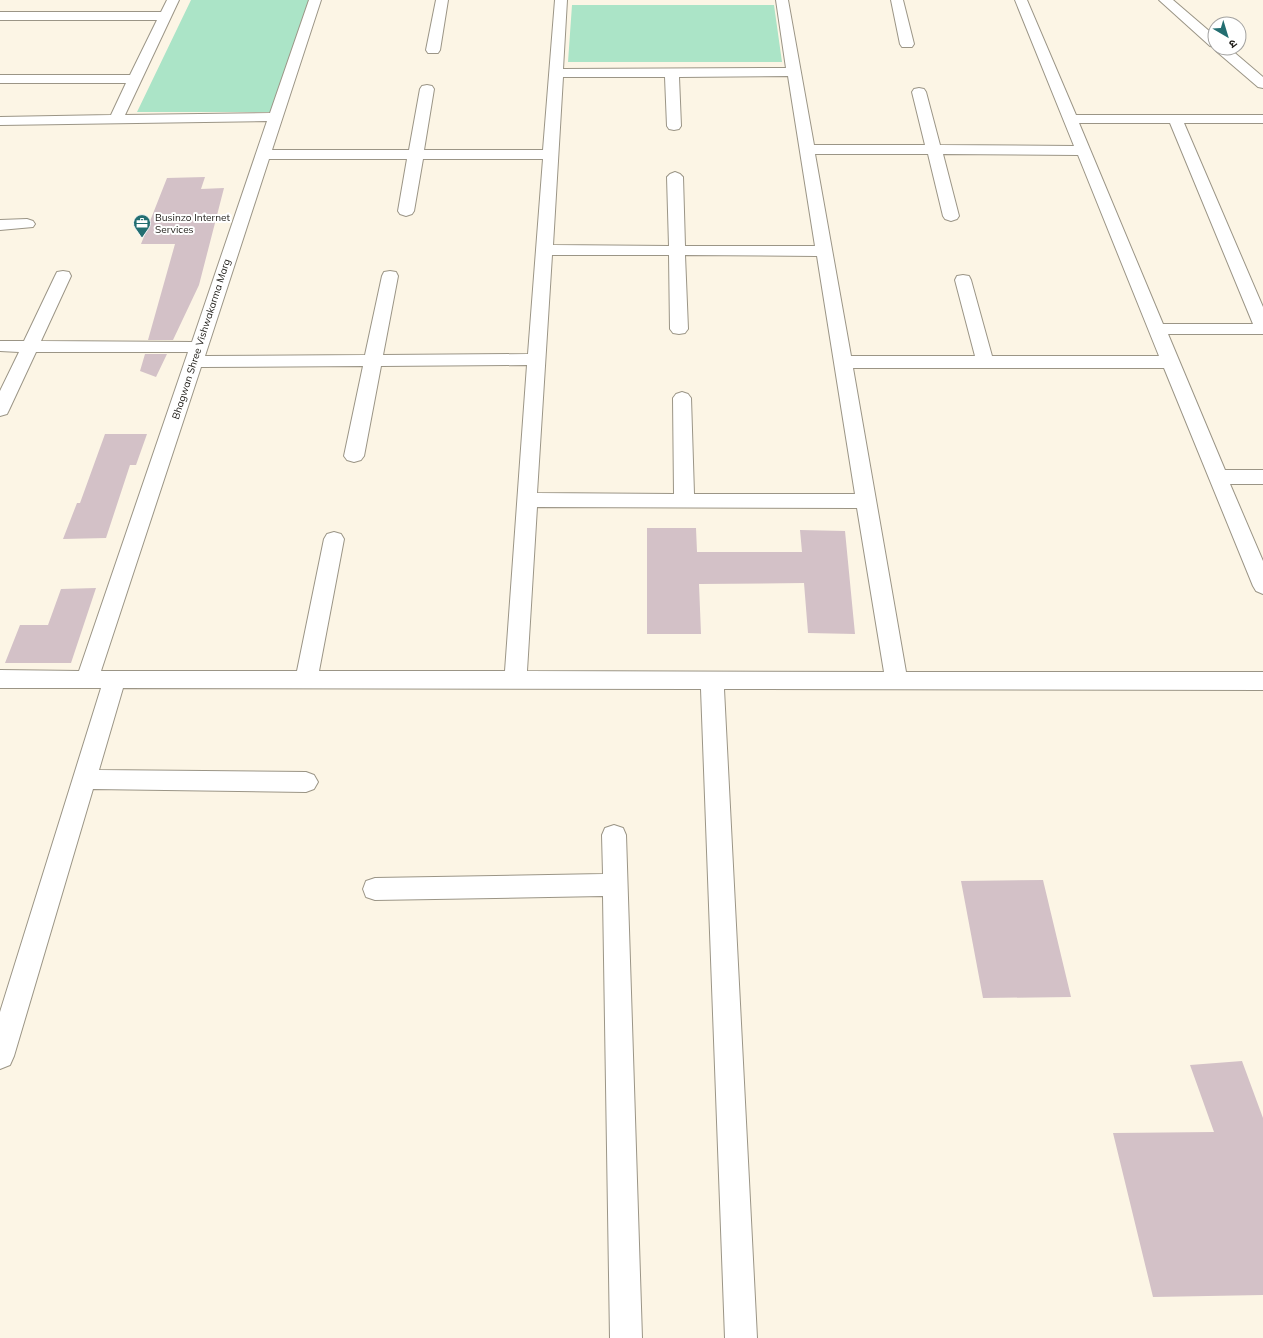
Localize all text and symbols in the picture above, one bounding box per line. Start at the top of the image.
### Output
north arrow [1207,16,1247,56]
text: उ [1226,36,1240,52]
place label: Businzo Internet Services [155,211,230,236]
office icon: Businzo Internet Services [132,213,152,238]
street label: Bhagwan Shree Vishwakarma Marg [169,257,233,421]

